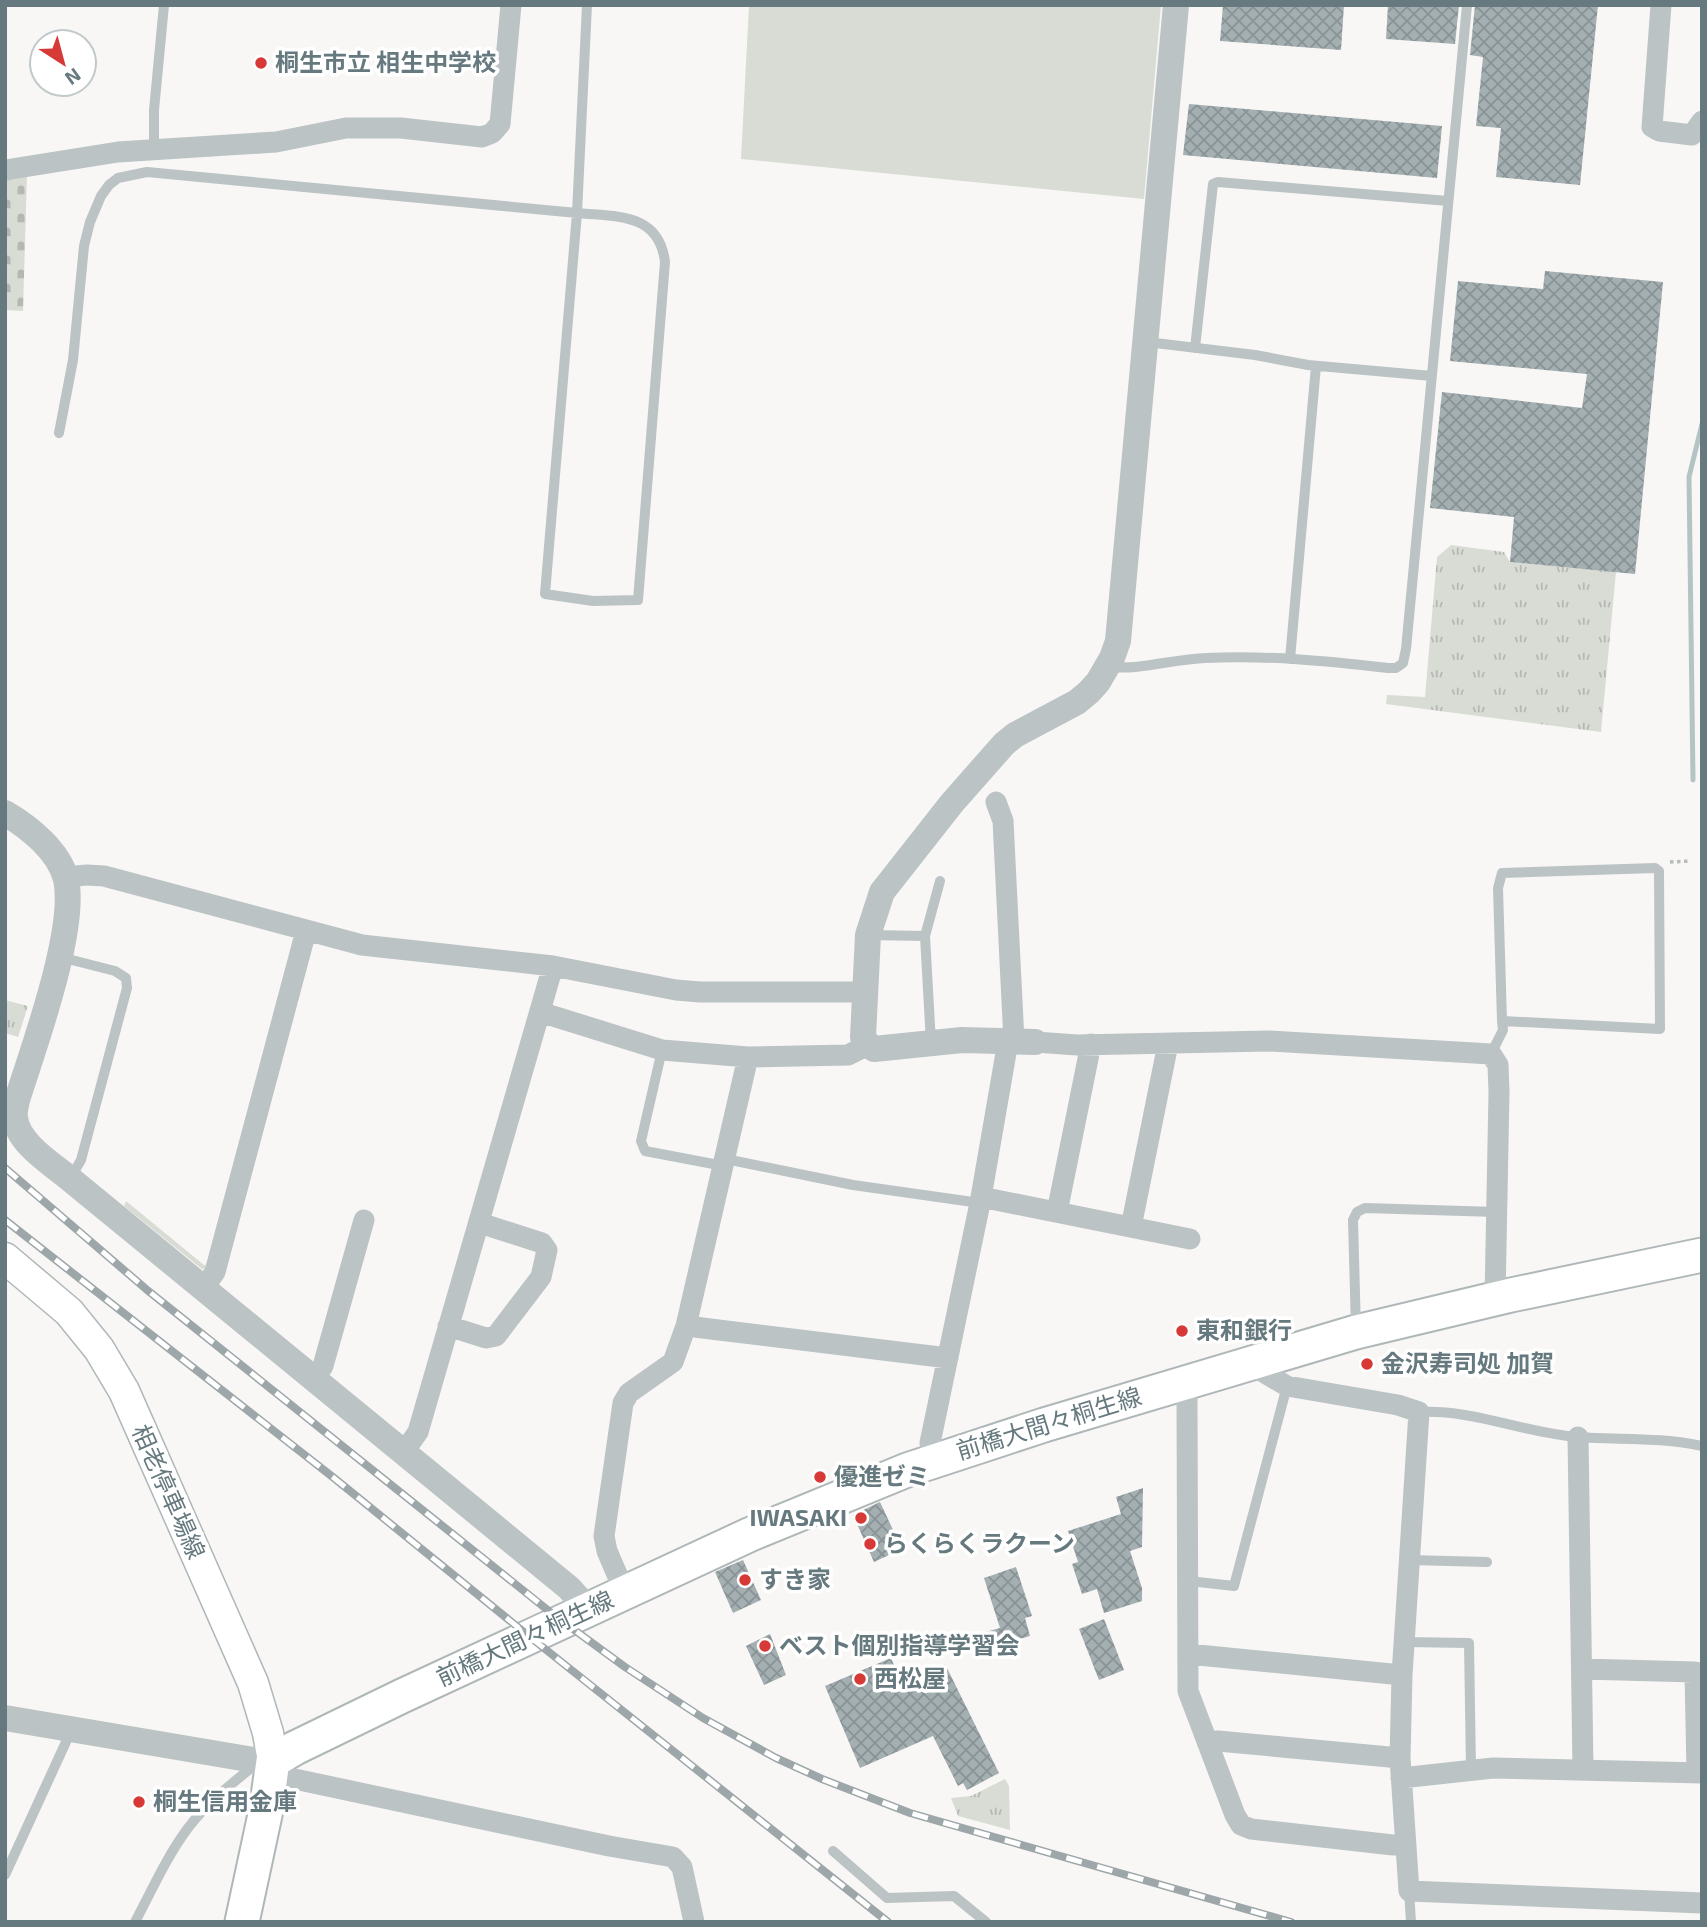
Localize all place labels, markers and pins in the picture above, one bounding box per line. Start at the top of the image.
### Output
place label: 桐生市立 相生中学校 [275,47,496,76]
marker: 桐生市立 相生中学校 [253,55,269,71]
place label: 東和銀行 [1196,1315,1292,1344]
marker: 東和銀行 [1174,1323,1190,1339]
place label: 金沢寿司処 加賀 [1381,1348,1554,1377]
marker: 金沢寿司処 加賀 [1359,1356,1375,1372]
place label: 優進ゼミ [834,1461,930,1490]
marker: 優進ゼミ [812,1469,828,1485]
place label: IWASAKI [749,1502,847,1531]
marker: IWASAKI [853,1510,869,1526]
place label: らくらくラクーン [884,1528,1075,1557]
marker: らくらくラクーン [862,1536,878,1552]
place label: すき家 [759,1564,831,1593]
marker: すき家 [737,1572,753,1588]
place label: ベスト個別指導学習会 [779,1630,1019,1659]
marker: ベスト個別指導学習会 [757,1638,773,1654]
place label: 西松屋 [874,1663,946,1692]
marker: 西松屋 [852,1671,868,1687]
place label: 桐生信用金庫 [153,1786,297,1815]
marker: 桐生信用金庫 [131,1794,147,1810]

